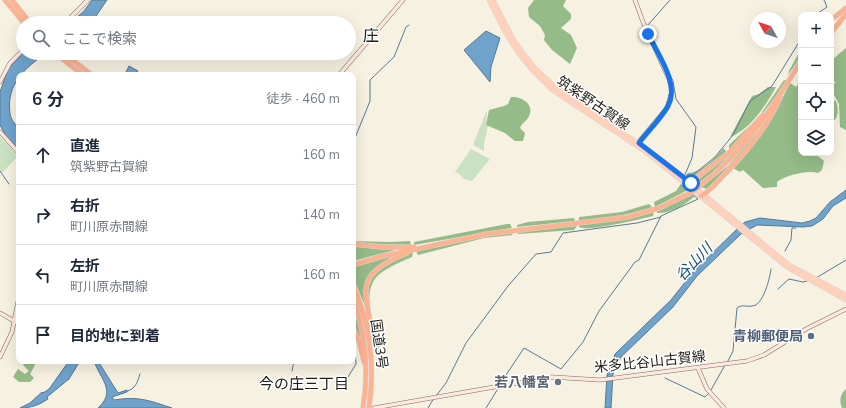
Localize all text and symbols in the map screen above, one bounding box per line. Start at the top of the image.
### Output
north arrow [750,12,786,48]
map controls [798,12,834,156]
button: + [798,12,834,48]
search box [16,16,356,60]
district label: 庄 [363,25,379,47]
route end [639,25,657,43]
icon: search [30,27,52,49]
text: ここで検索 [62,29,137,49]
button: − [798,48,834,84]
street label: 筑紫野古賀線 [553,72,633,134]
button: locate [798,84,834,120]
text: 6 分 [32,88,64,111]
text: 徒歩 · 460 m [266,90,340,108]
button: layers [798,120,834,156]
text: 直進 [70,136,100,156]
icon: ahead [32,144,54,166]
text: 160 m [302,146,340,164]
text: 筑紫野古賀線 [70,158,148,176]
route start [682,174,700,192]
text: 右折 [70,196,100,216]
icon: right [32,204,54,226]
text: 140 m [302,206,340,224]
text: 町川原赤間線 [70,218,148,236]
water label: 谷山川 [671,237,718,285]
text: 左折 [70,256,100,276]
icon: left [32,264,54,286]
text: 160 m [302,266,340,284]
text: 町川原赤間線 [70,278,148,296]
street label: 国道3号 [366,318,392,370]
icon: arrive [32,324,54,346]
text: 目的地に到着 [70,326,160,346]
place label: 青柳郵便局 [733,327,803,346]
marker: 青柳郵便局 [806,331,816,341]
street label: 米多比谷山古賀線 [593,347,707,377]
place label: 若八幡宮 [494,373,550,392]
district label: 今の庄三丁目 [259,374,349,394]
marker: 若八幡宮 [553,377,563,387]

